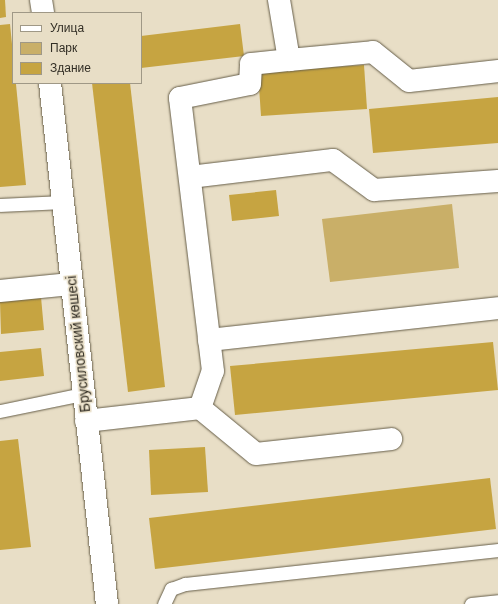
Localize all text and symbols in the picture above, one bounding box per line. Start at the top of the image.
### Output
legend [12,12,142,84]
text: Улица [50,20,84,36]
text: Парк [50,40,77,56]
text: Здание [50,60,91,76]
street label: Брусиловский көшесі [62,275,94,413]

